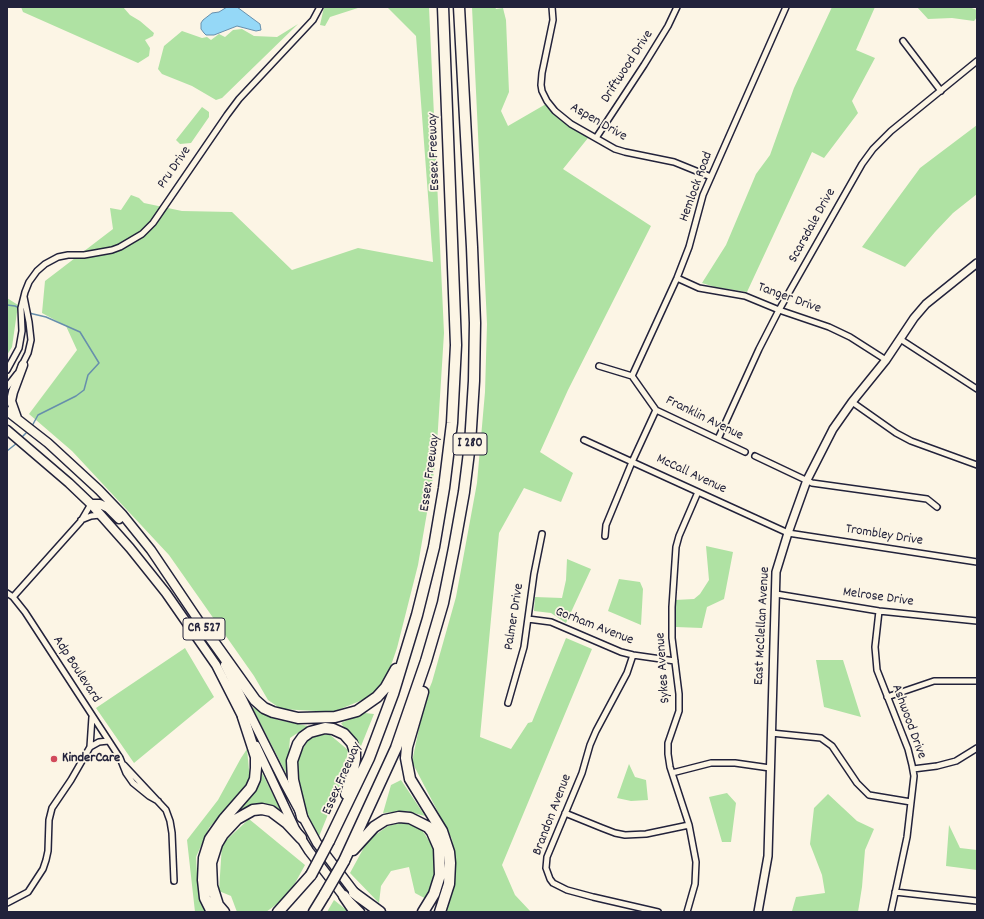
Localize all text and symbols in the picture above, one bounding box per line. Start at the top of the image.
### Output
street label: Driftwood Drive [598,27,658,107]
street label: Aspen Drive [567,100,629,146]
street label: Essex Freeway [425,113,445,191]
street label: Pru Drive [154,144,196,192]
street label: Hemlock Road [677,150,717,224]
street label: Scarsdale Drive [786,186,840,266]
street label: Tanger Drive [755,280,823,318]
street label: Franklin Avenue [663,393,745,445]
street label: Essex Freeway [417,433,445,513]
road number: I 280 [453,433,487,455]
street label: McCall Avenue [653,451,729,499]
street label: Trombley Drive [844,522,924,550]
street label: East McClellan Avenue [752,566,774,686]
street label: Palmer Drive [501,582,529,652]
street label: Melrose Drive [841,585,915,611]
street label: Gorham Avenue [552,604,636,650]
road number: CR 527 [183,618,225,640]
street label: Sykes Avenue [653,632,675,704]
street label: Adp Boulevard [48,633,104,707]
street label: Ashwood Drive [887,682,929,762]
street label: Essex Freeway [320,740,366,818]
place label: KinderCare [62,751,120,767]
marker: KinderCare [49,754,59,764]
street label: Brandon Avenue [530,772,576,858]

